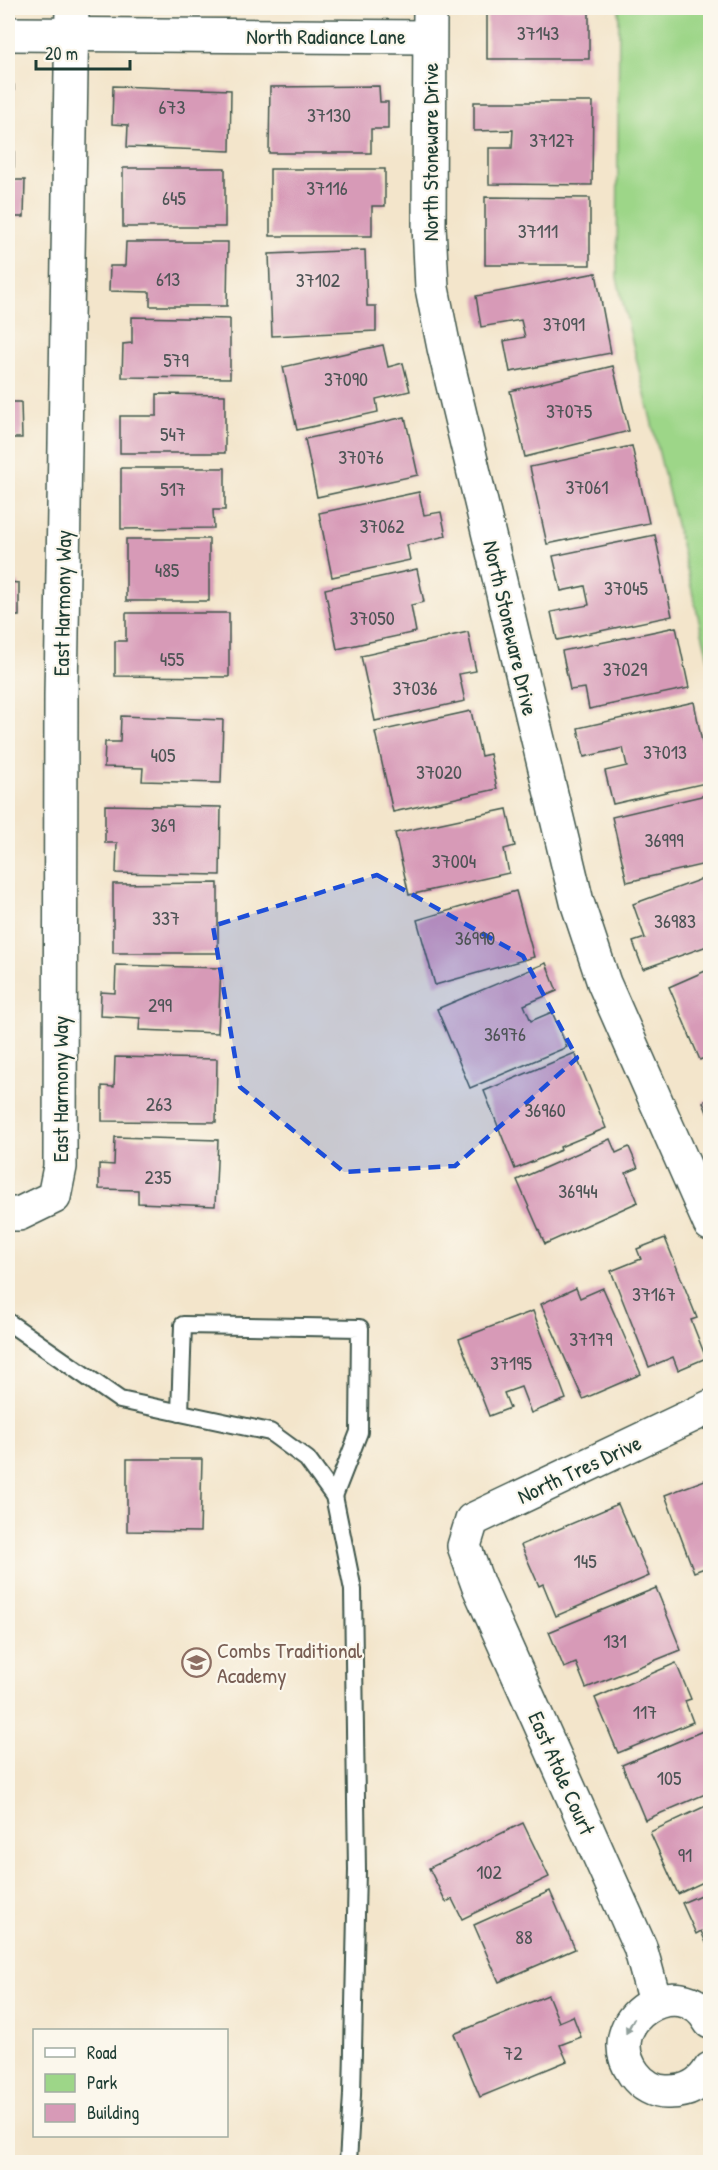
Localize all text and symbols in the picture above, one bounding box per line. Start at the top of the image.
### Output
house number: 37143 [517,19,559,46]
street label: North Radiance Lane [246,21,406,51]
scale bar [36,33,130,71]
text: 20 m [45,41,78,66]
street label: North Stoneware Drive [415,62,445,241]
house number: 673 [159,93,185,120]
house number: 37130 [307,101,351,128]
house number: 37127 [529,126,575,153]
house number: 37116 [306,174,348,201]
house number: 645 [162,184,187,211]
house number: 37111 [518,217,558,244]
house number: 613 [156,265,180,292]
house number: 37102 [296,266,341,293]
house number: 37091 [543,310,585,337]
house number: 579 [163,346,189,373]
house number: 37090 [324,365,368,392]
house number: 37075 [546,397,593,424]
house number: 547 [160,420,186,447]
house number: 37076 [338,443,384,470]
house number: 37061 [565,473,609,500]
house number: 517 [160,475,186,502]
house number: 37062 [359,512,405,539]
street label: East Harmony Way [46,530,78,676]
street label: North Stoneware Drive [476,538,546,719]
house number: 485 [155,556,180,583]
house number: 37045 [604,574,648,601]
house number: 37050 [349,604,395,631]
house number: 455 [160,645,185,672]
house number: 37029 [603,655,647,682]
house number: 37036 [393,674,437,701]
house number: 37013 [643,738,687,765]
house number: 405 [151,741,176,768]
house number: 37020 [416,758,462,785]
house number: 369 [151,811,175,838]
house number: 36999 [645,826,683,853]
house number: 37004 [432,847,476,874]
house number: 337 [152,904,180,931]
house number: 36983 [654,907,696,934]
house number: 36990 [455,924,495,951]
house number: 299 [148,991,172,1018]
street label: East Harmony Way [45,1016,75,1162]
house number: 36976 [484,1020,526,1047]
house number: 263 [146,1090,172,1117]
house number: 36960 [524,1096,566,1123]
house number: 235 [145,1163,172,1190]
house number: 36944 [558,1177,598,1204]
house number: 37167 [632,1280,676,1307]
house number: 37179 [569,1325,613,1352]
house number: 37195 [490,1349,532,1376]
street label: North Tres Drive [512,1427,646,1511]
house number: 145 [573,1547,597,1574]
house number: 131 [603,1627,627,1654]
place label: Combs Traditional Academy [217,1635,362,1690]
school or university icon: Combs Traditional Academy [180,1647,212,1679]
house number: 117 [633,1698,657,1725]
street label: East Atole Court [521,1707,603,1840]
house number: 105 [657,1764,682,1791]
house number: 91 [678,1841,692,1868]
house number: 102 [476,1858,502,1885]
house number: 88 [515,1923,533,1950]
one-way arrow [625,2018,635,2035]
legend [33,2029,228,2137]
house number: 72 [503,2039,523,2066]
text: Road [87,2040,117,2065]
text: Park [87,2070,118,2095]
text: Building [87,2100,139,2125]

